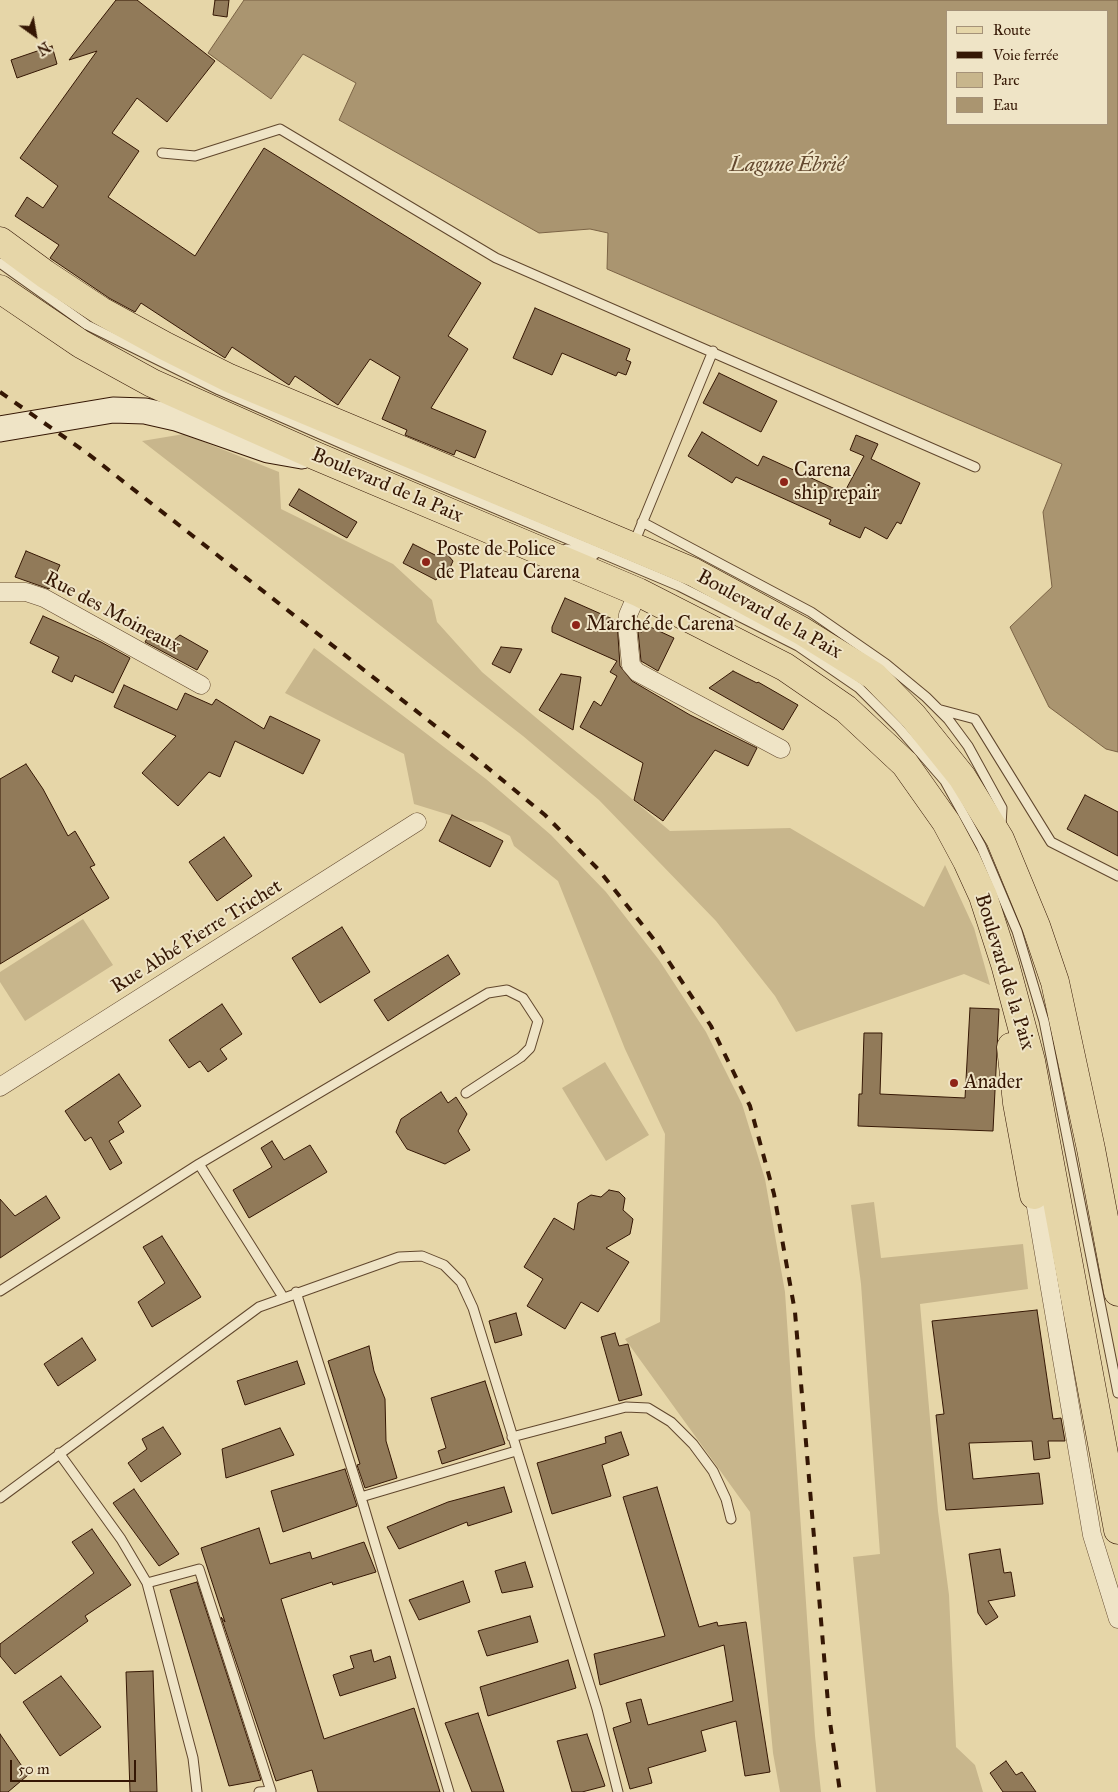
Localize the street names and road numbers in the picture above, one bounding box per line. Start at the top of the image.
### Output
street label: Boulevard de la Paix [308,443,466,529]
street label: Boulevard de la Paix [692,565,846,665]
street label: Rue des Moineaux [40,567,184,659]
street label: Rue Abbé Pierre Trichet [107,875,287,999]
street label: Boulevard de la Paix [969,891,1039,1053]

